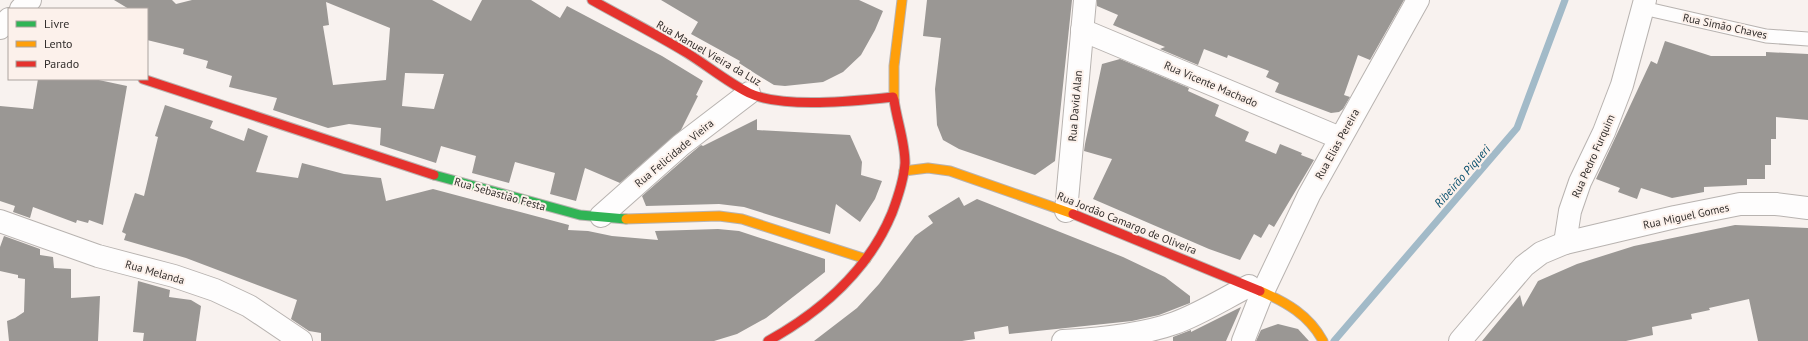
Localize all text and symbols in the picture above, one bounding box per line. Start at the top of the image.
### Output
legend [8,8,148,80]
street label: Rua Simão Chaves [1682,10,1769,42]
text: Livre [44,16,69,31]
street label: Rua Manuel Vieira da Luz [654,17,764,89]
text: Lento [44,36,73,51]
text: Parado [44,56,79,71]
street label: Rua Vicente Machado [1162,58,1260,110]
street label: Rua David Alan [1065,70,1085,142]
street label: Rua Elias Pereira [1312,106,1362,182]
street label: Rua Pedro Furquim [1568,112,1618,200]
street label: Rua Felicidade Vieira [632,116,716,190]
water label: Ribeirão Piqueri [1431,141,1494,210]
street label: Rua Sebastião Festa [453,174,547,214]
street label: Rua Jordão Camargo de Oliveira [1055,189,1199,257]
street label: Rua Miguel Gomes [1642,200,1731,232]
street label: Rua Melanda [124,257,186,287]

